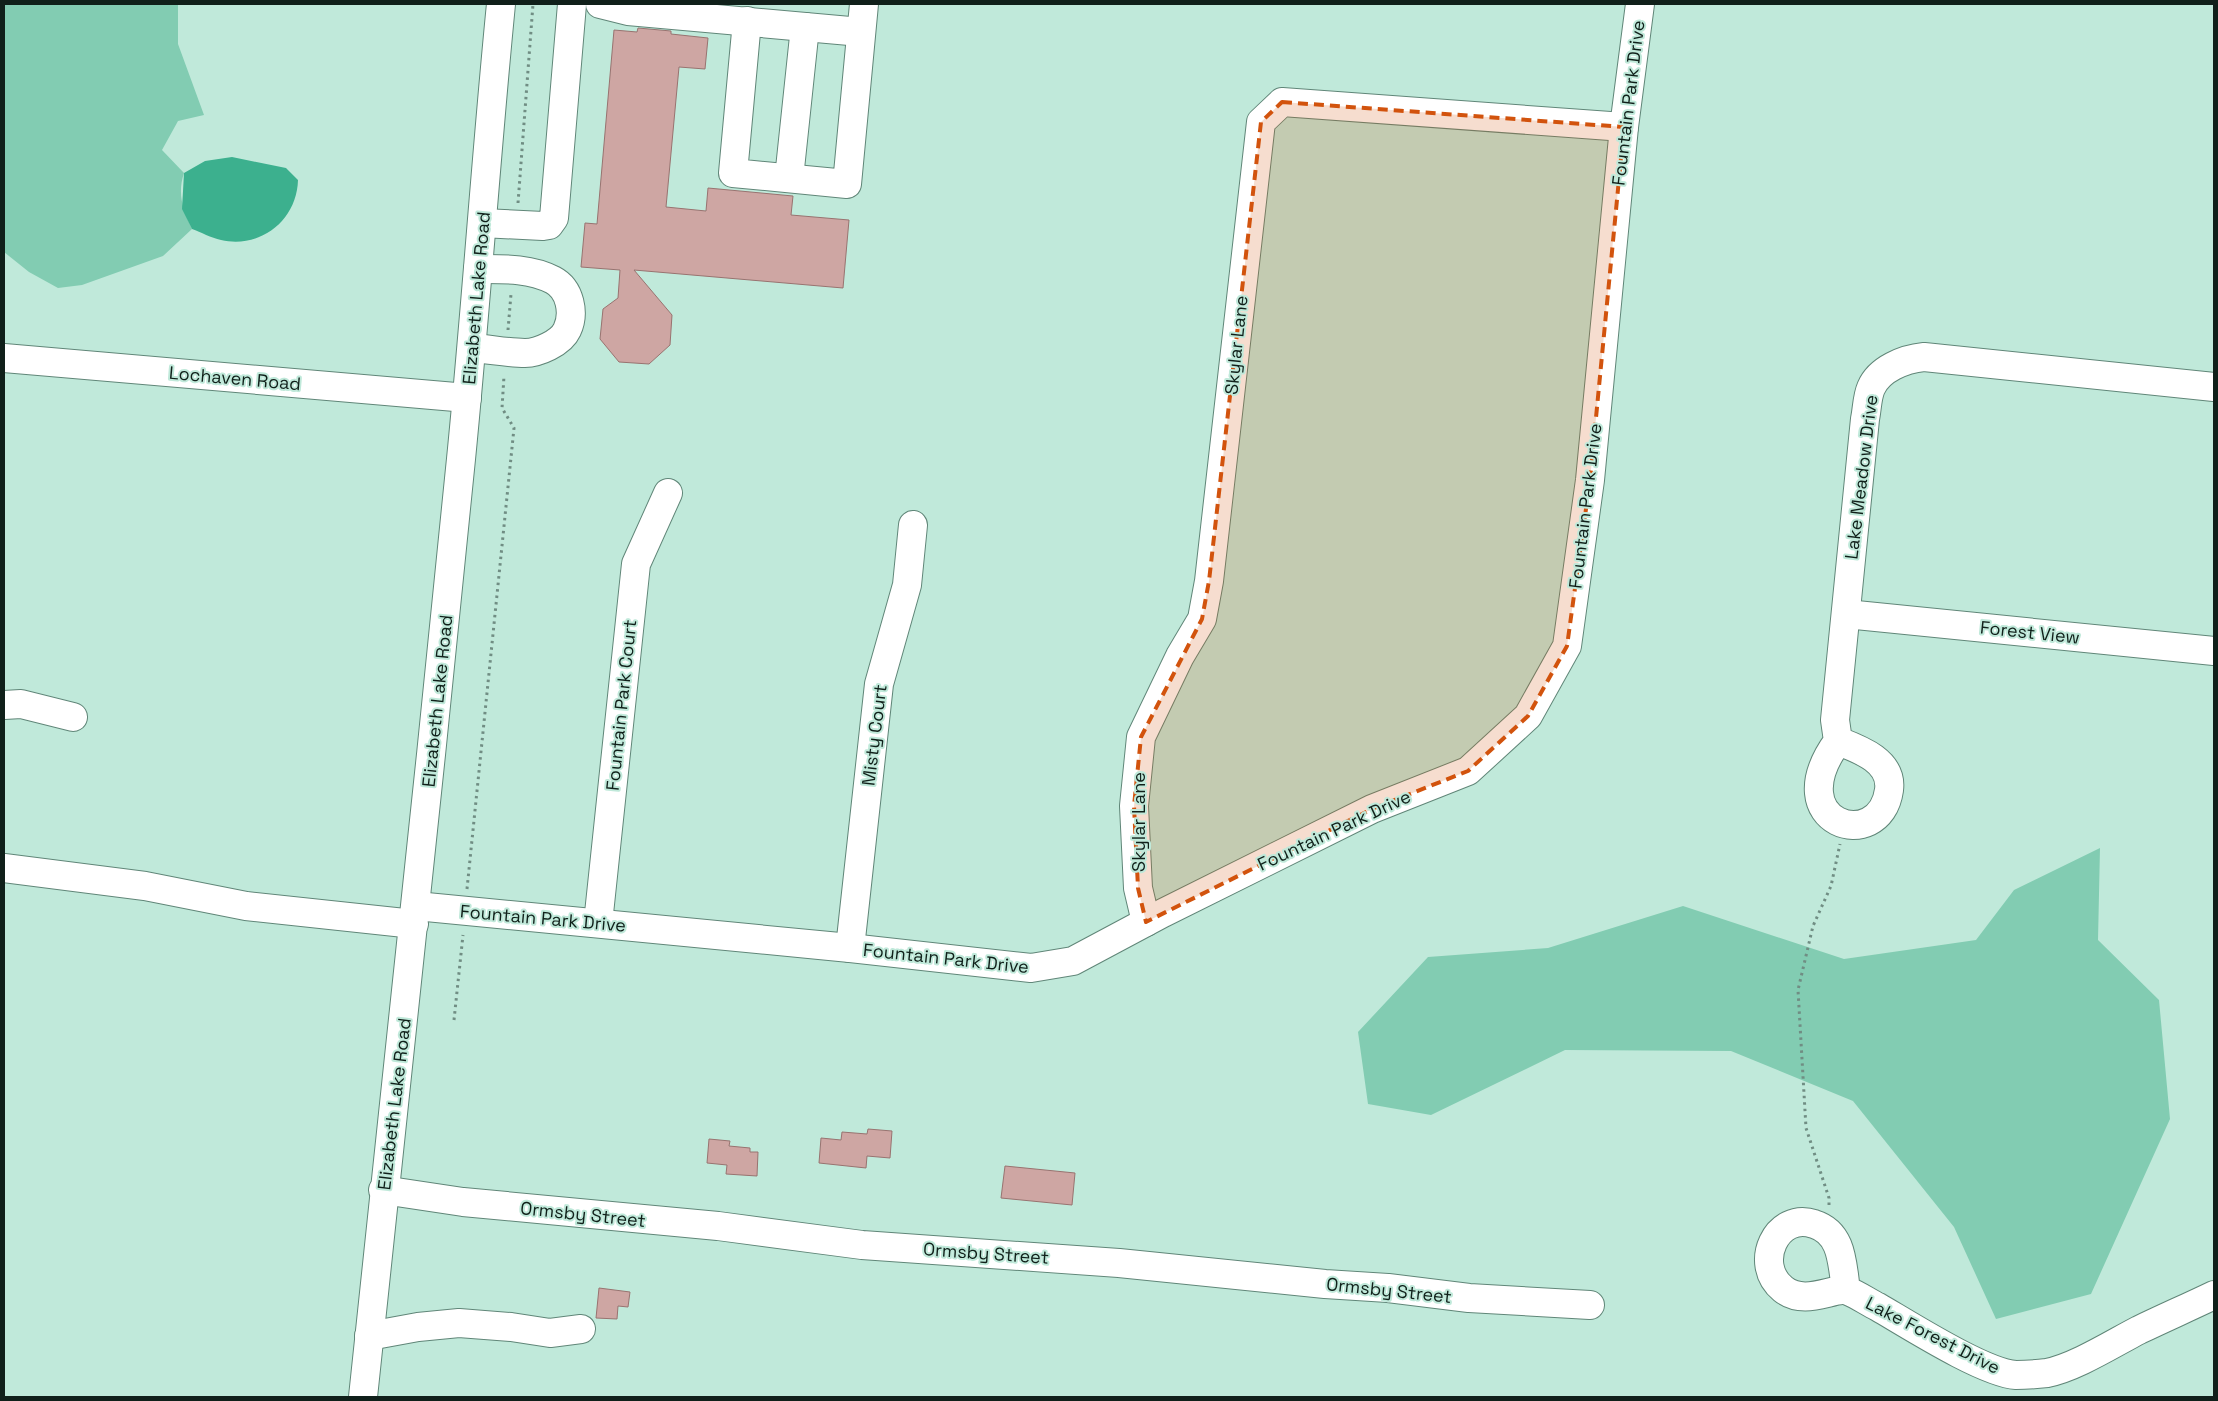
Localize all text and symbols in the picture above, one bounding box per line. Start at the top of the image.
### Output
street label: Fountain Park Drive [1606,19,1650,187]
street label: Elizabeth Lake Road [457,211,495,385]
street label: Skylar Lane [1219,294,1253,396]
street label: Lochaven Road [168,361,302,395]
street label: Lake Meadow Drive [1839,393,1883,561]
street label: Fountain Park Drive [1563,422,1607,590]
street label: Elizabeth Lake Road [417,614,457,788]
street label: Forest View [1979,615,2081,649]
street label: Fountain Park Court [601,618,641,792]
street label: Misty Court [856,683,892,787]
street label: Skylar Lane [1127,772,1150,872]
street label: Fountain Park Drive [1254,784,1414,876]
street label: Fountain Park Drive [459,899,627,937]
street label: Fountain Park Drive [862,938,1030,978]
street label: Elizabeth Lake Road [372,1017,416,1191]
street label: Ormsby Street [519,1196,647,1232]
street label: Ormsby Street [922,1237,1050,1269]
street label: Ormsby Street [1325,1272,1453,1308]
street label: Lake Forest Drive [1862,1291,2004,1379]

